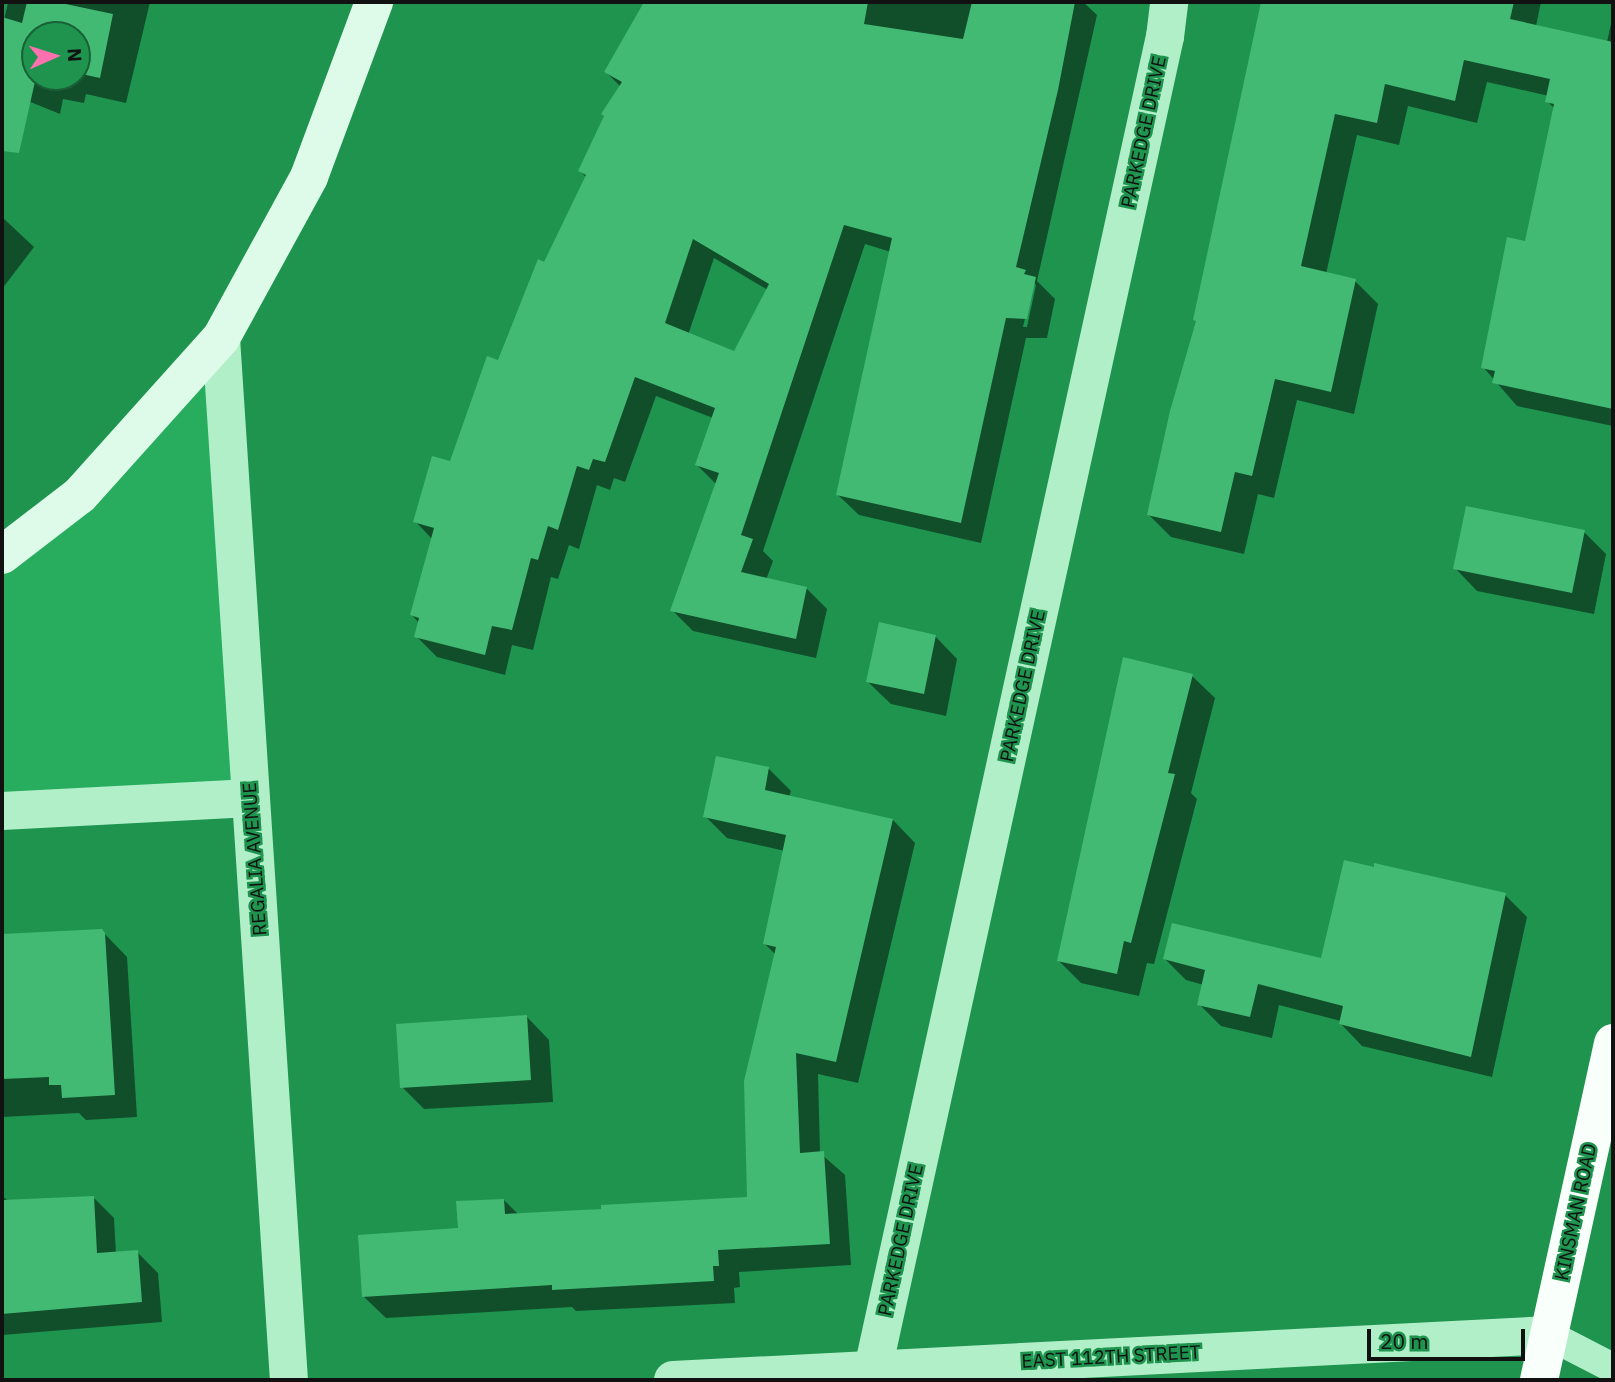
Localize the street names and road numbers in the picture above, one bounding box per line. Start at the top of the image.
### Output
street label: PARKEDGE DRIVE [1117,54,1171,210]
street label: PARKEDGE DRIVE [996,608,1050,764]
street label: REGALIA AVENUE [238,781,272,937]
street label: KINSMAN ROAD [1550,1141,1602,1283]
street label: PARKEDGE DRIVE [874,1162,928,1318]
street label: EAST 112TH STREET [1021,1341,1201,1373]

